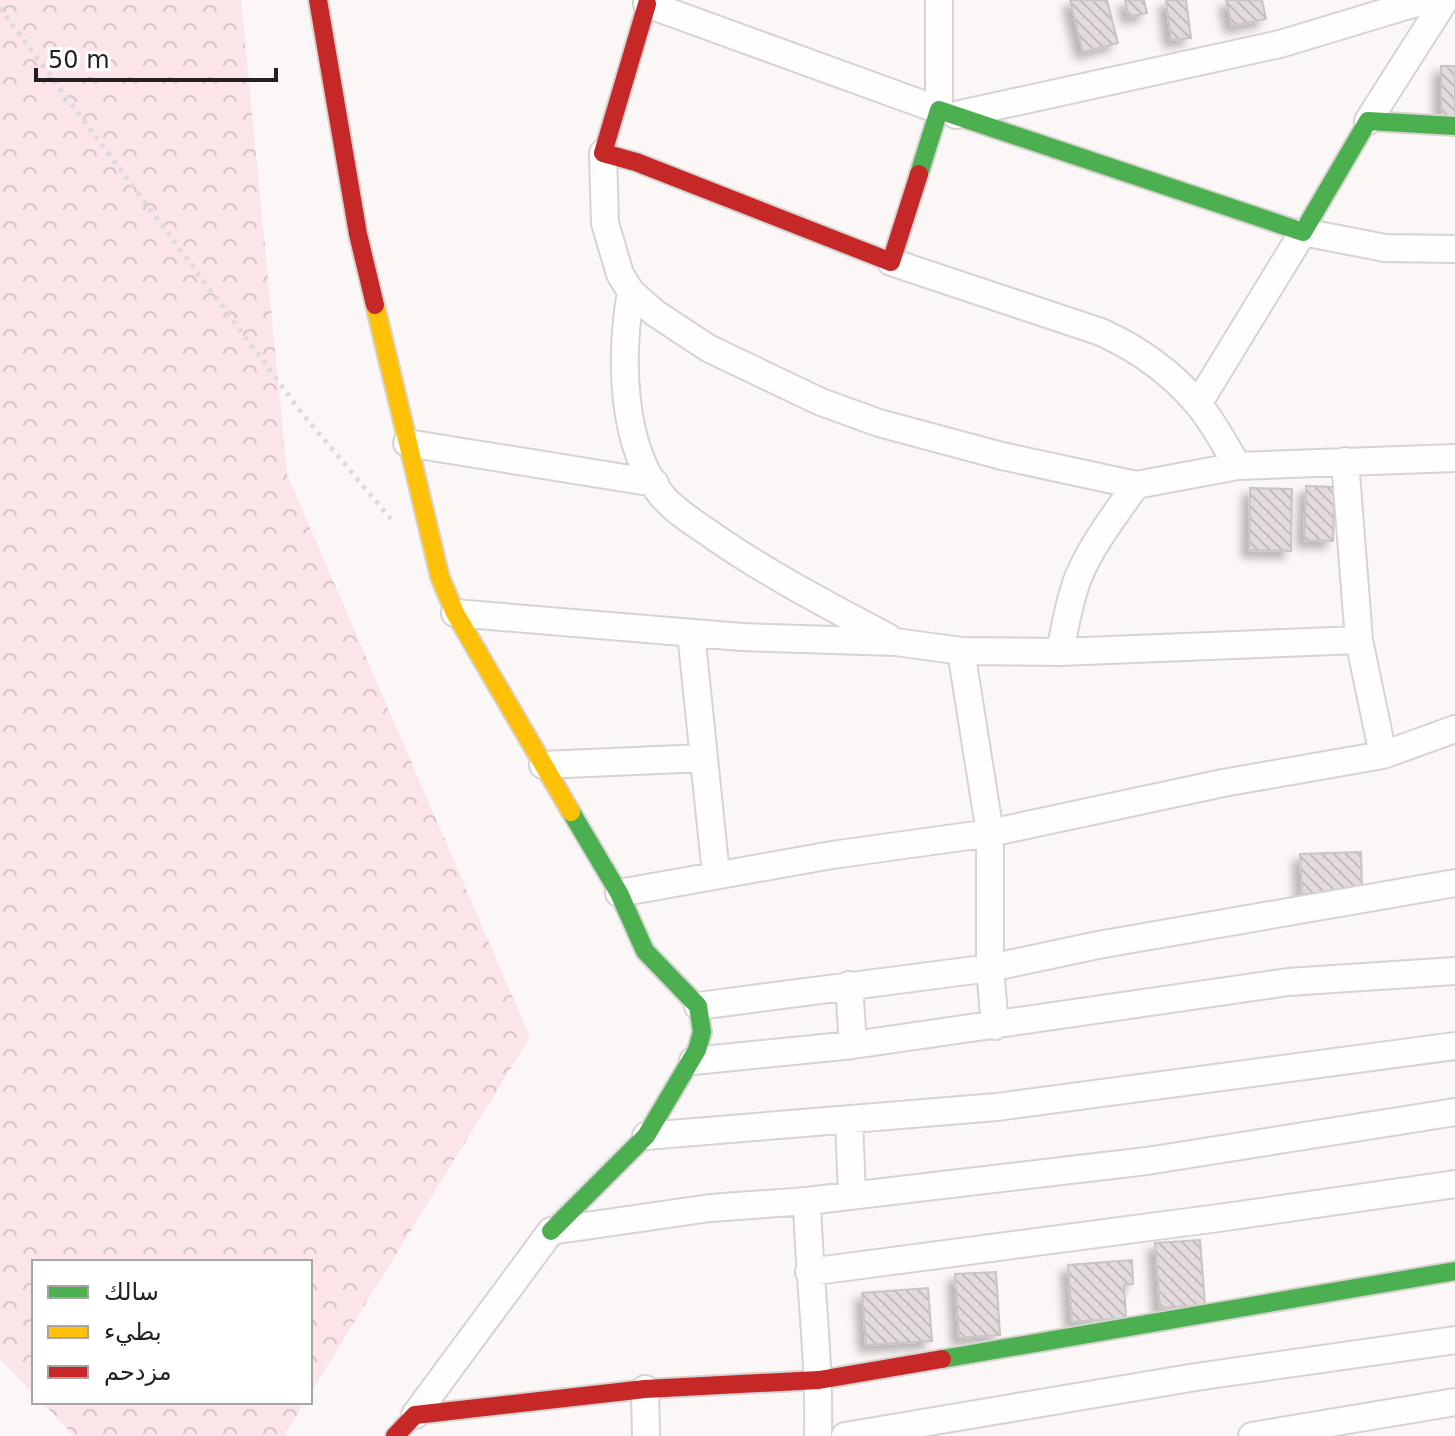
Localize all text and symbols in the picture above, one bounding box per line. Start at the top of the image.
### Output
scale bar [36,32,276,82]
text: 50 m [48,46,110,74]
legend [32,1260,312,1404]
text: سالك [104,1278,159,1306]
text: بطيء [104,1318,162,1346]
text: مزدحم [104,1358,172,1386]

